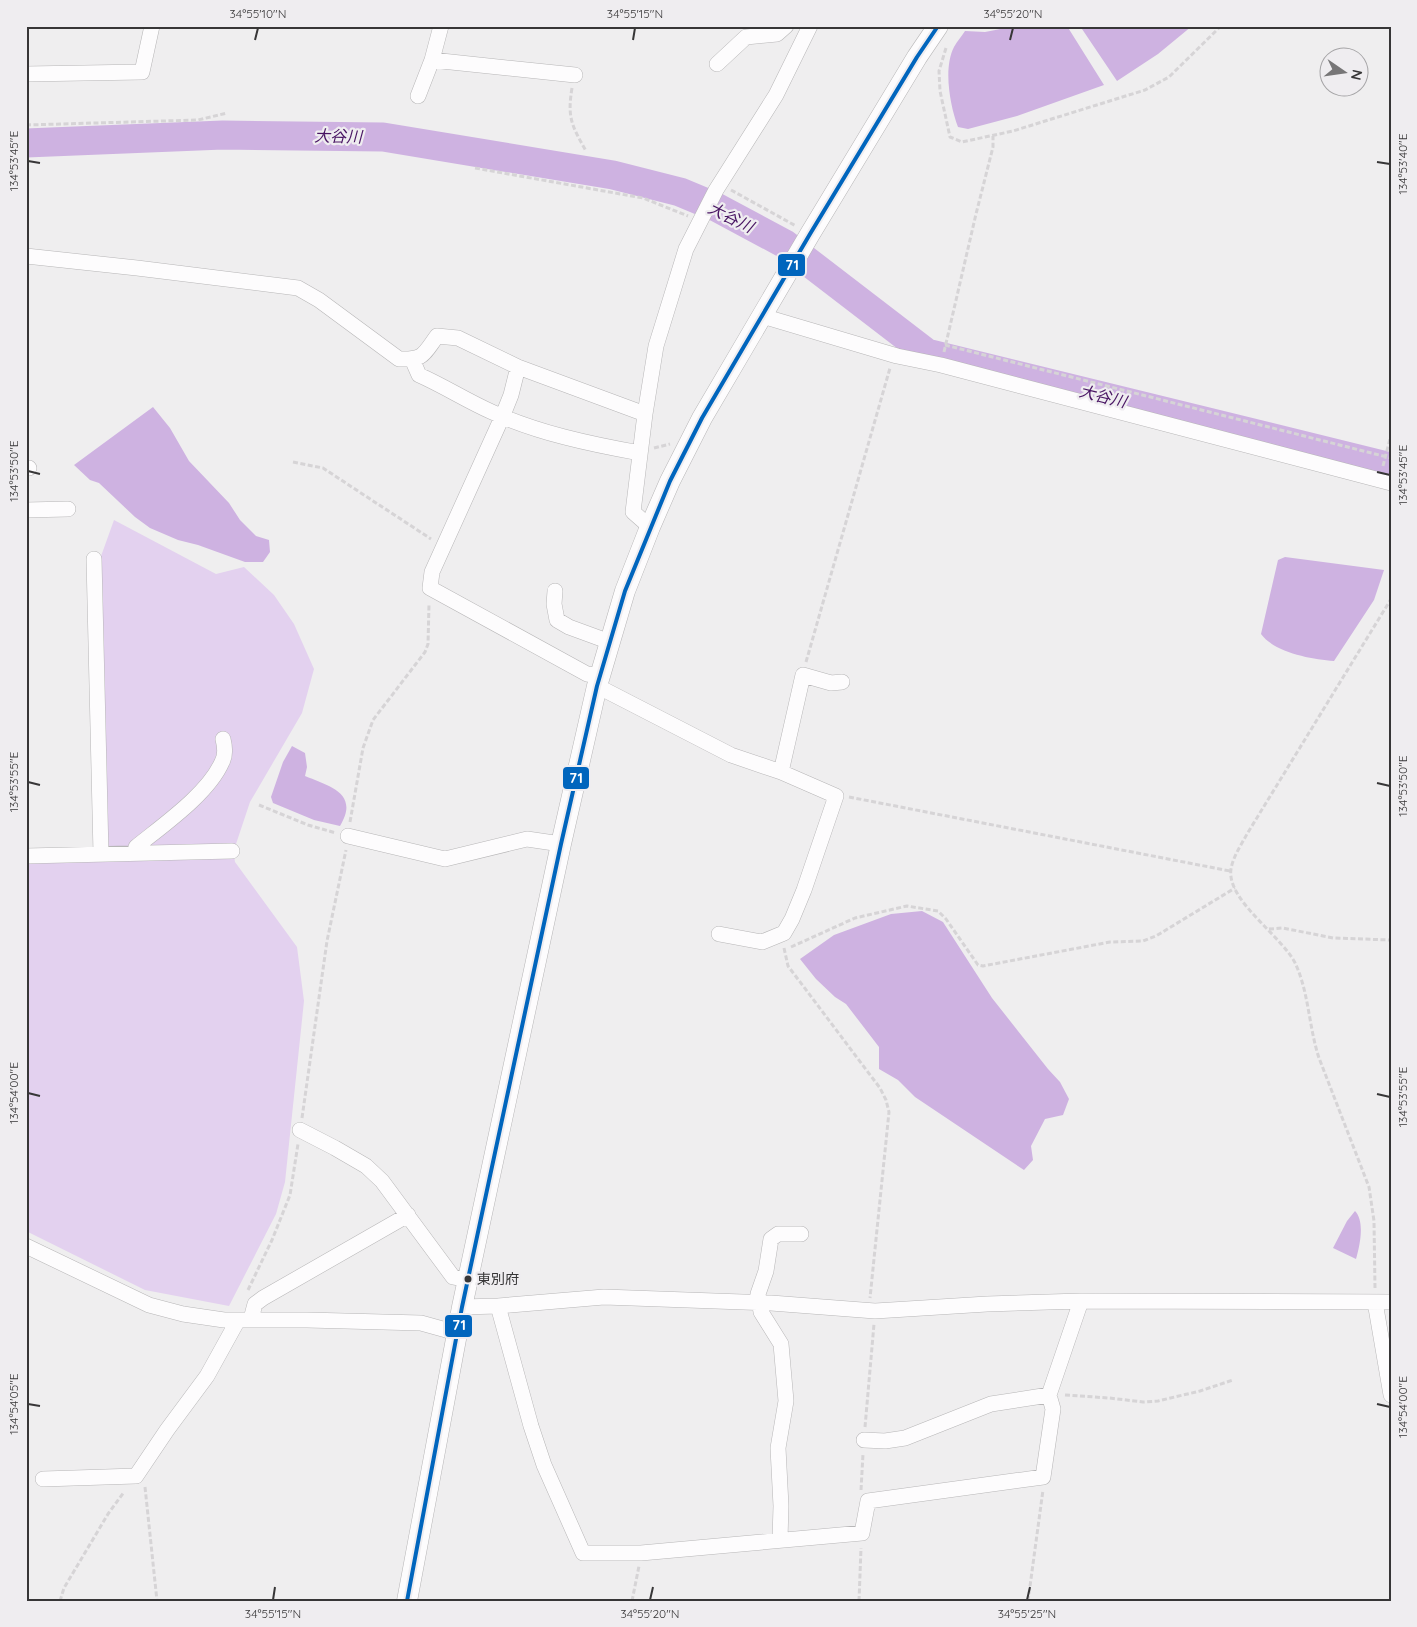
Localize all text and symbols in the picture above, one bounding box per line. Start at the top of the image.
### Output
text: 34°55'10"N [230,6,286,21]
text: 34°55'15"N [607,6,663,21]
text: 34°55'20"N [983,6,1043,21]
north arrow [1320,48,1370,98]
text: N [1347,68,1367,82]
water label: 大谷川 [314,126,364,146]
text: 134°53'45"E [6,131,21,191]
text: 134°53'40"E [1395,133,1410,195]
water label: 大谷川 [705,197,759,237]
line badge: 71 [777,253,806,277]
text: 71 [785,256,799,274]
water label: 大谷川 [1077,380,1131,412]
text: 134°53'50"E [6,440,21,502]
text: 134°53'45"E [1395,445,1410,505]
text: 134°53'55"E [6,751,21,812]
text: 134°53'50"E [1395,755,1410,817]
line badge: 71 [562,766,590,790]
text: 71 [569,769,583,787]
text: 134°54'00"E [6,1062,21,1124]
text: 134°53'55"E [1395,1066,1410,1127]
place label: 東別府 [477,1270,519,1288]
marker: 東別府 [463,1274,473,1284]
line badge: 71 [444,1314,473,1338]
text: 71 [452,1316,466,1334]
text: 134°54'05"E [6,1373,21,1435]
text: 134°54'00"E [1395,1376,1410,1438]
text: 34°55'15"N [245,1606,301,1621]
text: 34°55'20"N [620,1606,680,1621]
text: 34°55'25"N [998,1606,1056,1621]

